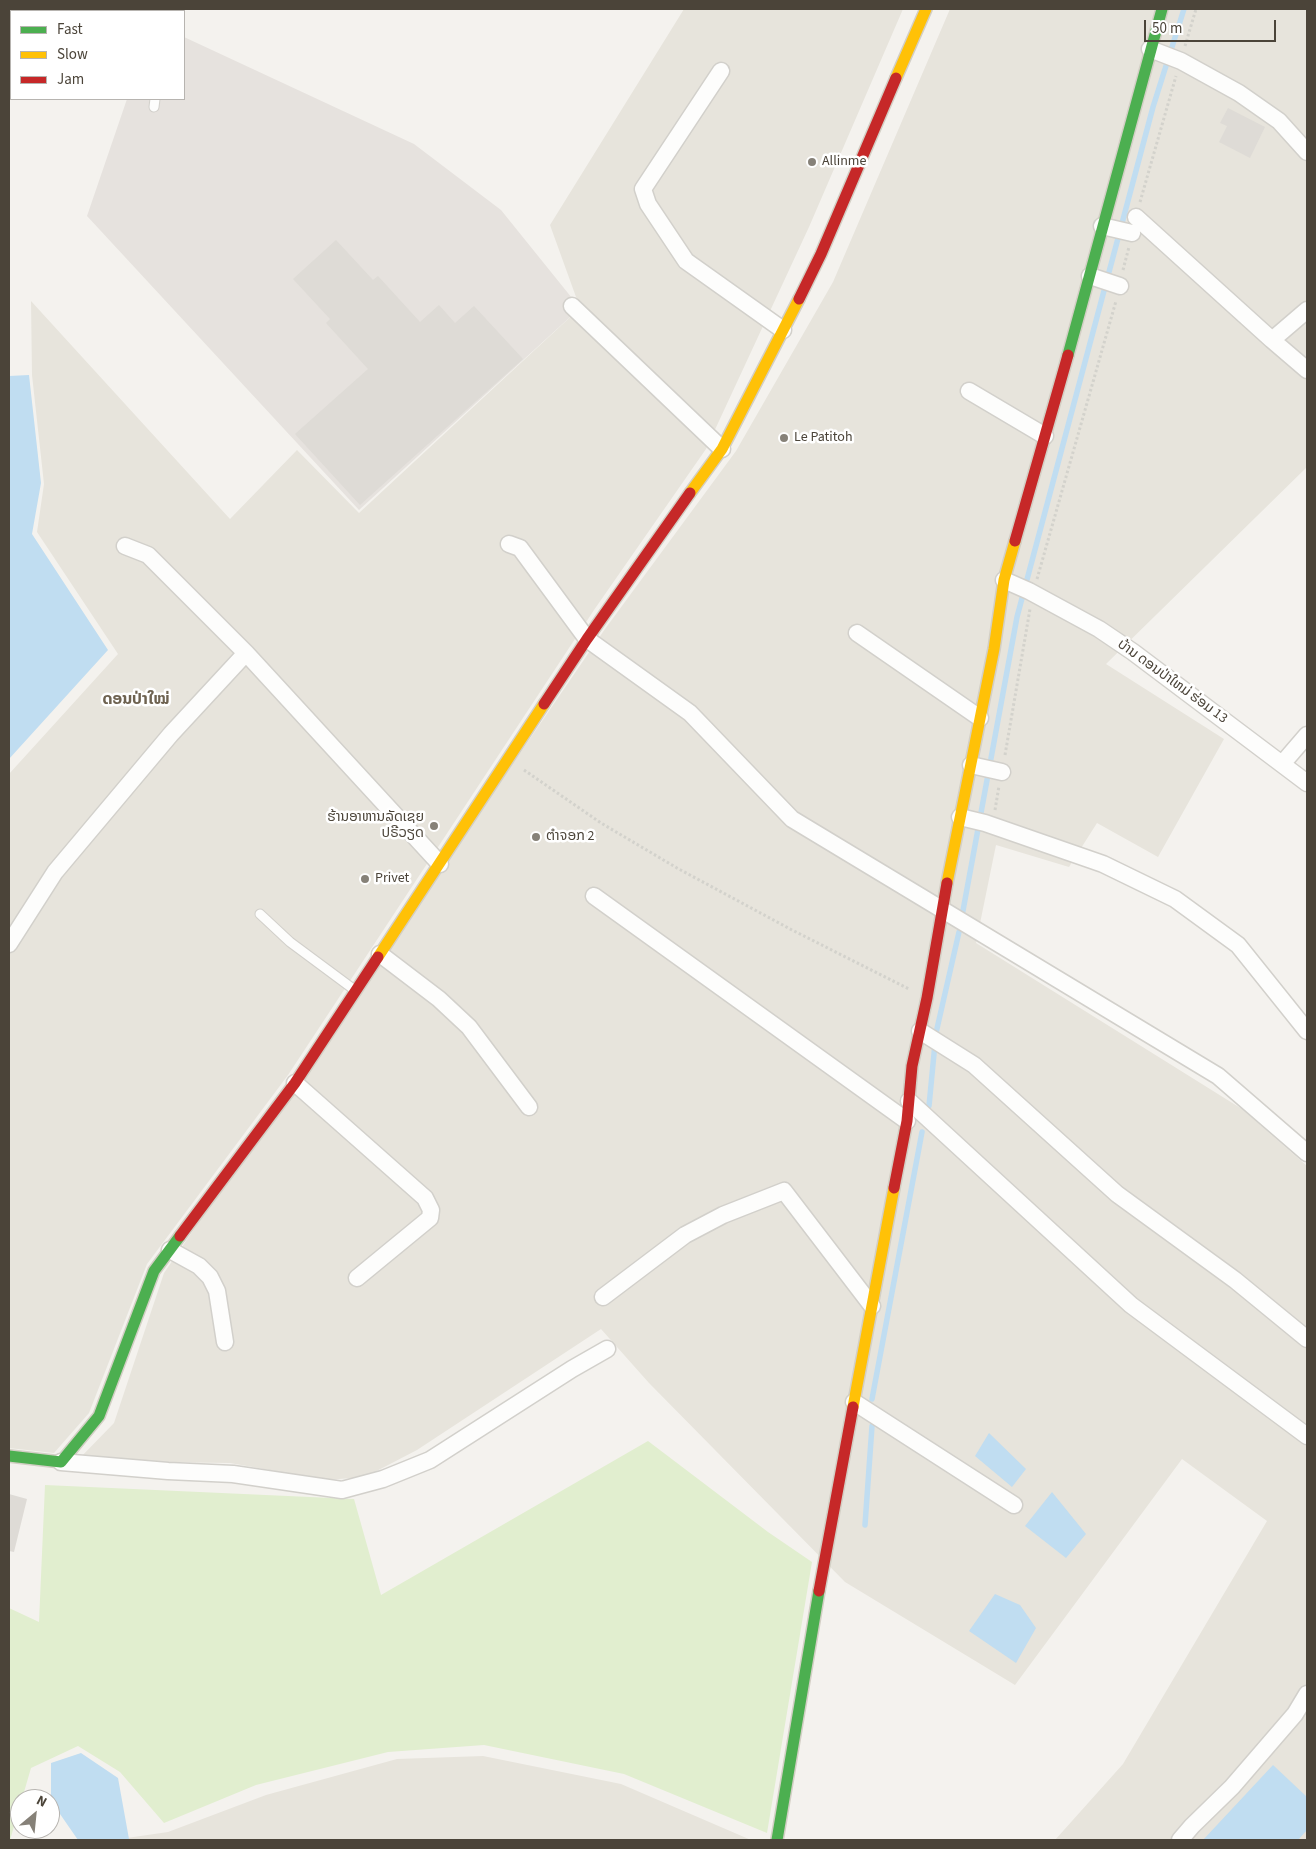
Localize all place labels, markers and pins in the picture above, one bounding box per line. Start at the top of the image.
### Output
place label: Allinme [822,154,866,170]
marker: Allinme [806,156,818,168]
place label: Le Patitoh [794,430,852,446]
marker: Le Patitoh [778,432,790,444]
place label: ຮ້ານອາຫານລັດເຊຍ ປຣີວຽດ [327,810,424,842]
marker: ຮ້ານອາຫານລັດເຊຍ ປຣີວຽດ [428,820,440,832]
place label: ຕຳຈອກ 2 [546,829,595,845]
marker: ຕຳຈອກ 2 [530,831,542,843]
place label: Privet [375,871,409,887]
marker: Privet [359,873,371,885]

